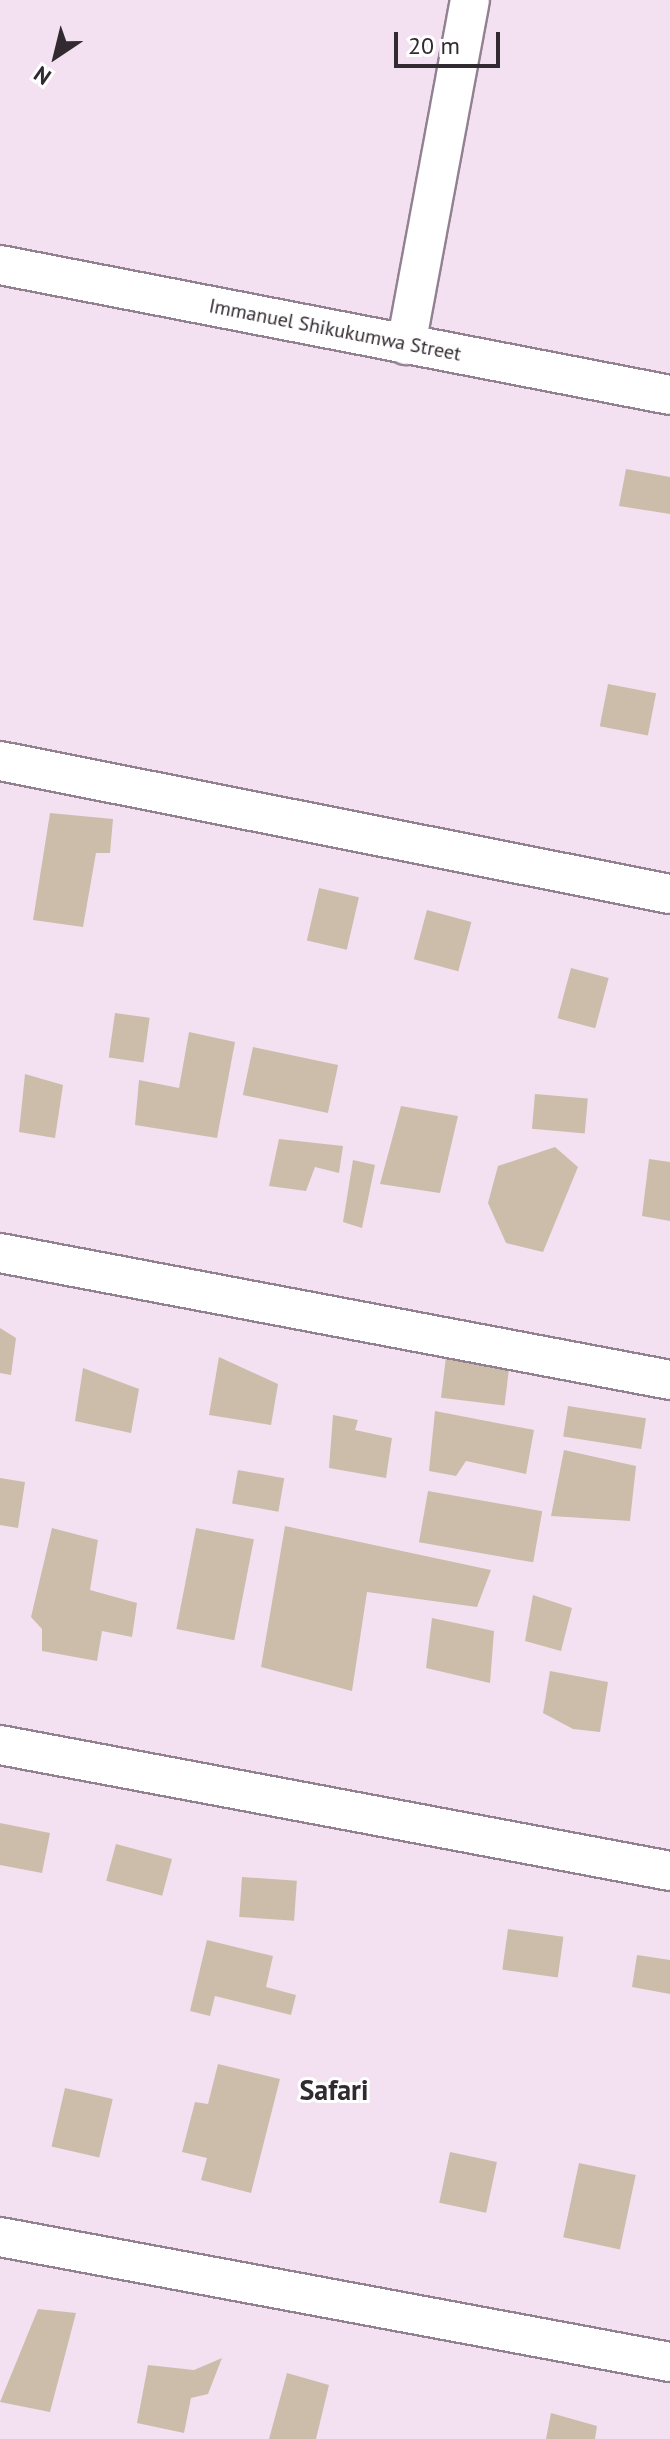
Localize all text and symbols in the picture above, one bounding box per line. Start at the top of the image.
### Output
north arrow [16,16,96,96]
scale bar [398,16,504,66]
text: 20 m [408,30,460,61]
text: N [28,60,56,91]
street label: Immanuel Shikukumwa Street [207,294,463,366]
district label: Safari [300,2073,368,2107]

